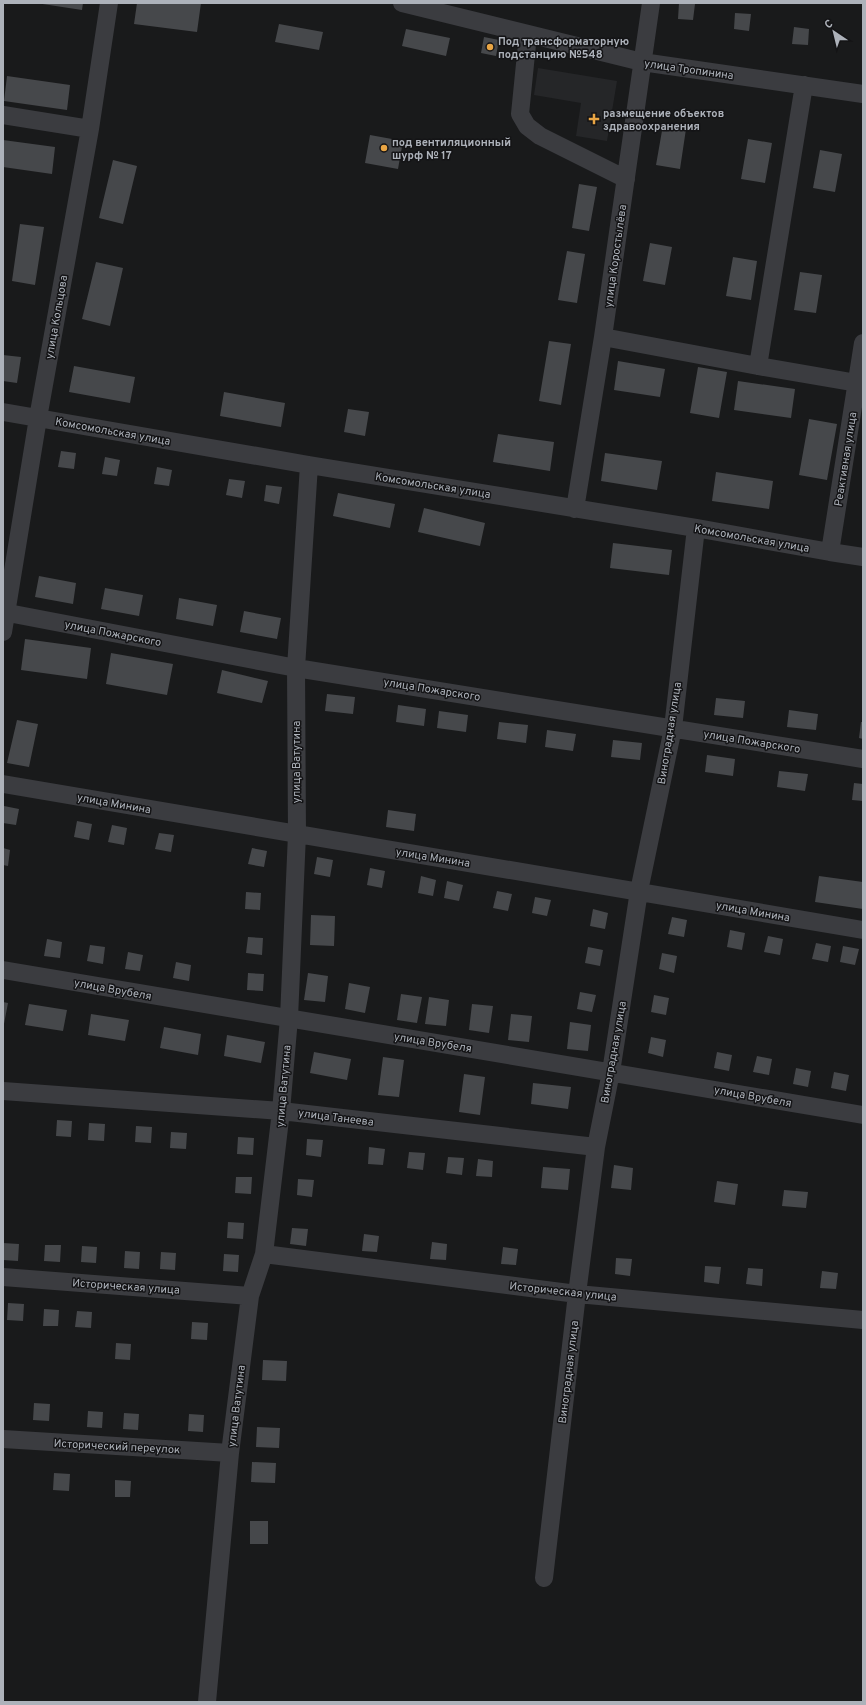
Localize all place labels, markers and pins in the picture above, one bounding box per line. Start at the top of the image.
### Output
place label: Под трансформаторную подстанцию №548 [498,35,629,62]
marker: Под трансформаторную подстанцию №548 [485,42,495,52]
place label: размещение объектов здравоохранения [603,107,724,134]
marker: размещение объектов здравоохранения [588,113,600,125]
place label: под вентиляционный шурф № 17 [392,136,511,163]
marker: под вентиляционный шурф № 17 [379,143,389,153]

